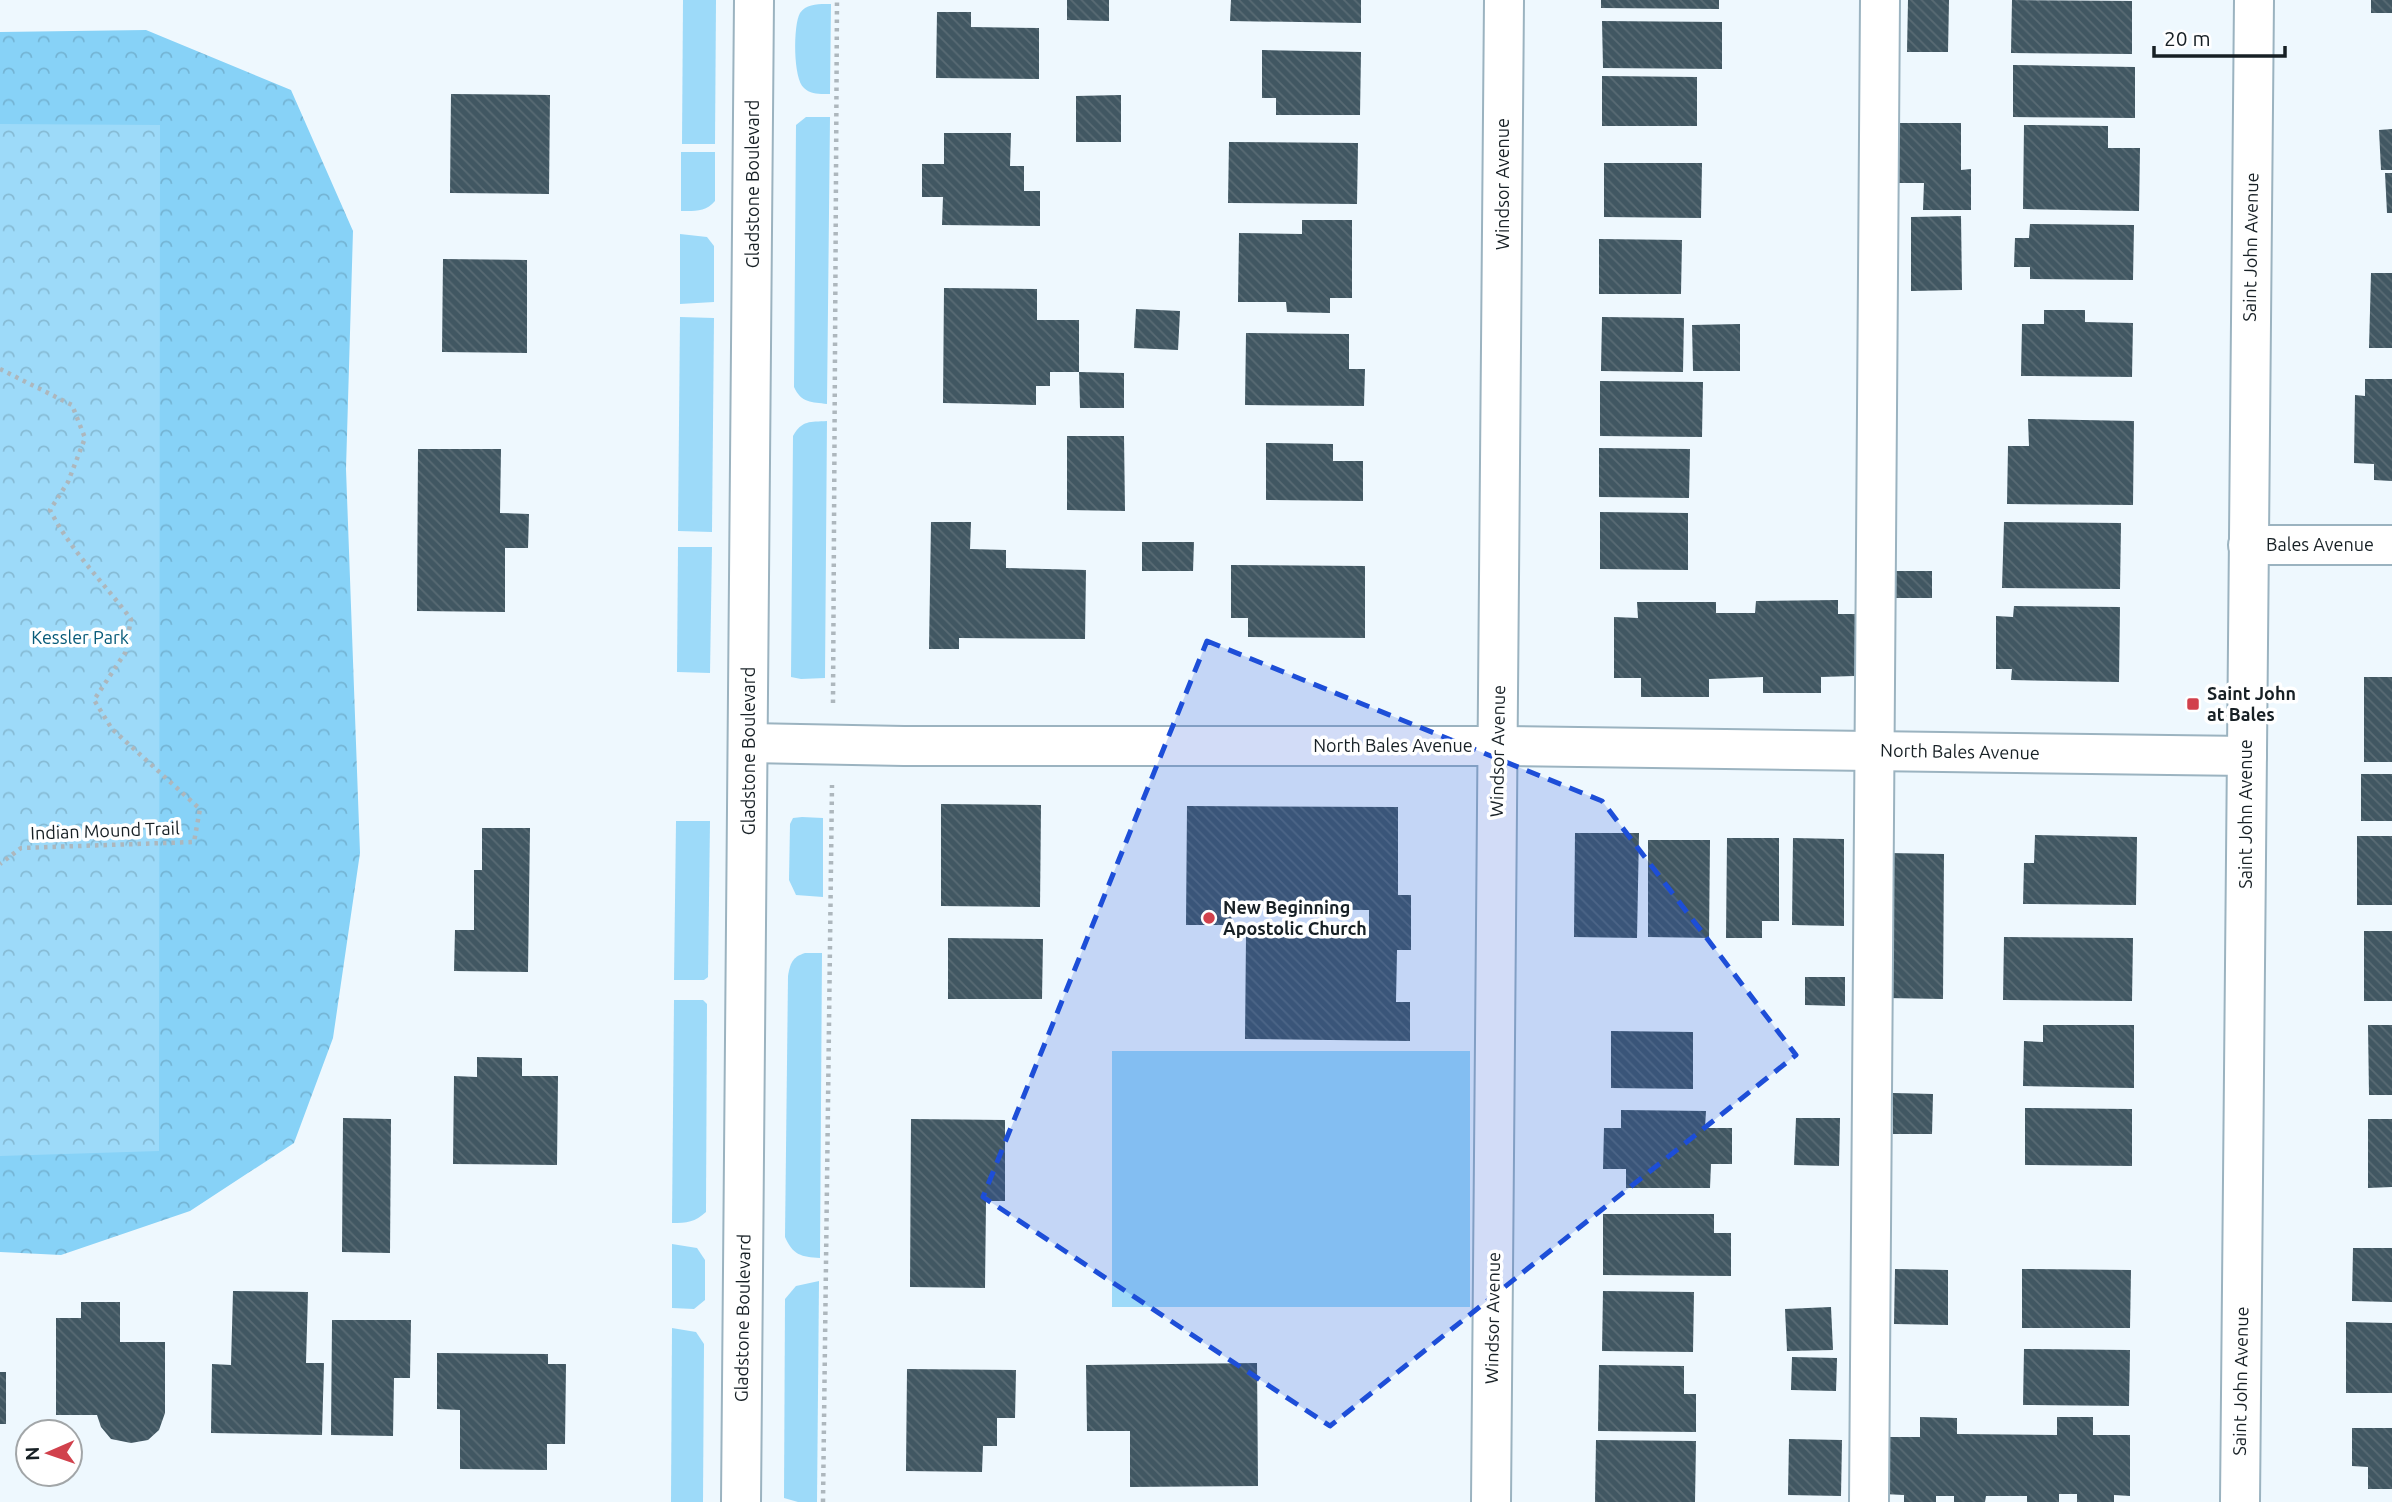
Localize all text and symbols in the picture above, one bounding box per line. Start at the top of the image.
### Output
scale bar [2154,14,2285,58]
text: 20 m [2164,26,2211,50]
street label: Gladstone Boulevard [742,100,762,268]
street label: Windsor Avenue [1492,118,1512,250]
street label: Saint John Avenue [2239,172,2261,322]
street label: Bales Avenue [2266,534,2374,554]
park label: Kessler Park [31,627,129,647]
street label: Gladstone Boulevard [738,667,758,835]
place label: Saint John at Bales [2207,683,2296,724]
street label: Windsor Avenue [1486,685,1508,817]
marker: Saint John at Bales [2185,696,2201,712]
street label: North Bales Avenue [1313,735,1473,755]
street label: Saint John Avenue [2235,739,2255,889]
street label: North Bales Avenue [1880,740,2040,762]
street label: Indian Mound Trail [30,817,180,843]
place label: New Beginning Apostolic Church [1223,897,1367,938]
marker: New Beginning Apostolic Church [1201,910,1217,926]
street label: Gladstone Boulevard [731,1234,753,1402]
street label: Windsor Avenue [1481,1252,1503,1384]
street label: Saint John Avenue [2229,1306,2251,1456]
north arrow [14,1418,84,1488]
text: N [21,1446,43,1461]

